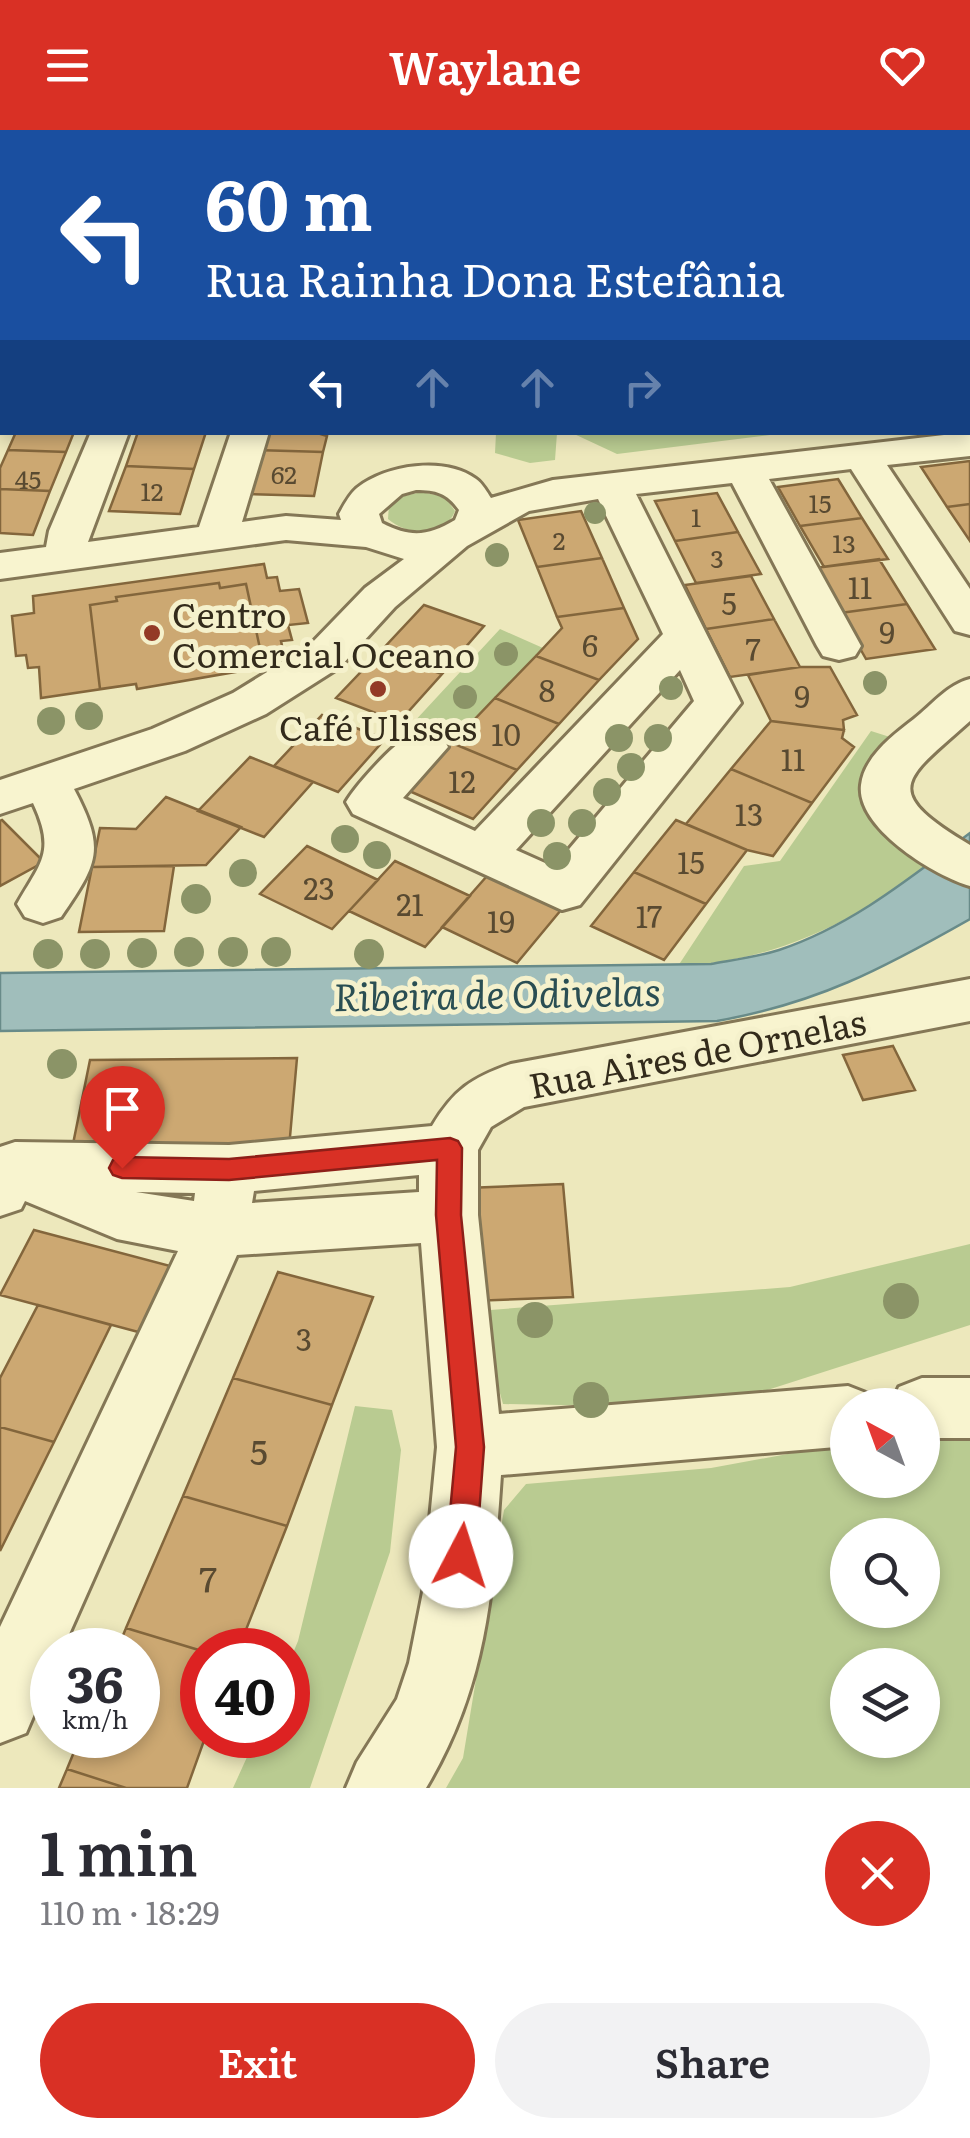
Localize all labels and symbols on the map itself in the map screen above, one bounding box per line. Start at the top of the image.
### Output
house number: 62 [271,455,297,492]
house number: 45 [15,460,41,497]
house number: 12 [141,472,163,509]
house number: 15 [809,484,831,521]
house number: 1 [691,498,701,535]
house number: 2 [553,521,565,558]
house number: 13 [832,524,856,561]
house number: 3 [710,539,724,576]
house number: 11 [848,564,872,608]
house number: 5 [721,580,737,624]
place label: Centro Comercial Oceano [172,587,475,679]
house number: 9 [879,609,895,653]
marker: Centro Comercial Oceano [141,622,163,644]
house number: 6 [582,622,598,666]
house number: 7 [745,626,761,670]
house number: 8 [539,667,555,711]
house number: 9 [794,673,810,717]
marker: Café Ulisses [367,678,389,700]
place label: Café Ulisses [279,700,477,752]
house number: 10 [491,711,521,755]
house number: 11 [781,736,805,780]
house number: 12 [448,758,476,802]
house number: 13 [735,791,763,835]
house number: 15 [677,839,705,883]
house number: 23 [303,865,335,909]
house number: 21 [396,881,424,925]
house number: 17 [636,893,662,937]
house number: 19 [487,898,515,942]
water label: Ribeira de Odivelas [333,961,661,1023]
street label: Rua Aires de Ornelas [524,994,870,1110]
pin [80,1066,165,1169]
house number: 3 [296,1316,312,1360]
north arrow [830,1388,940,1498]
house number: 5 [250,1424,268,1476]
position arrow [409,1504,513,1608]
house number: 7 [199,1551,217,1603]
speed limit sign: 40 [180,1628,310,1758]

